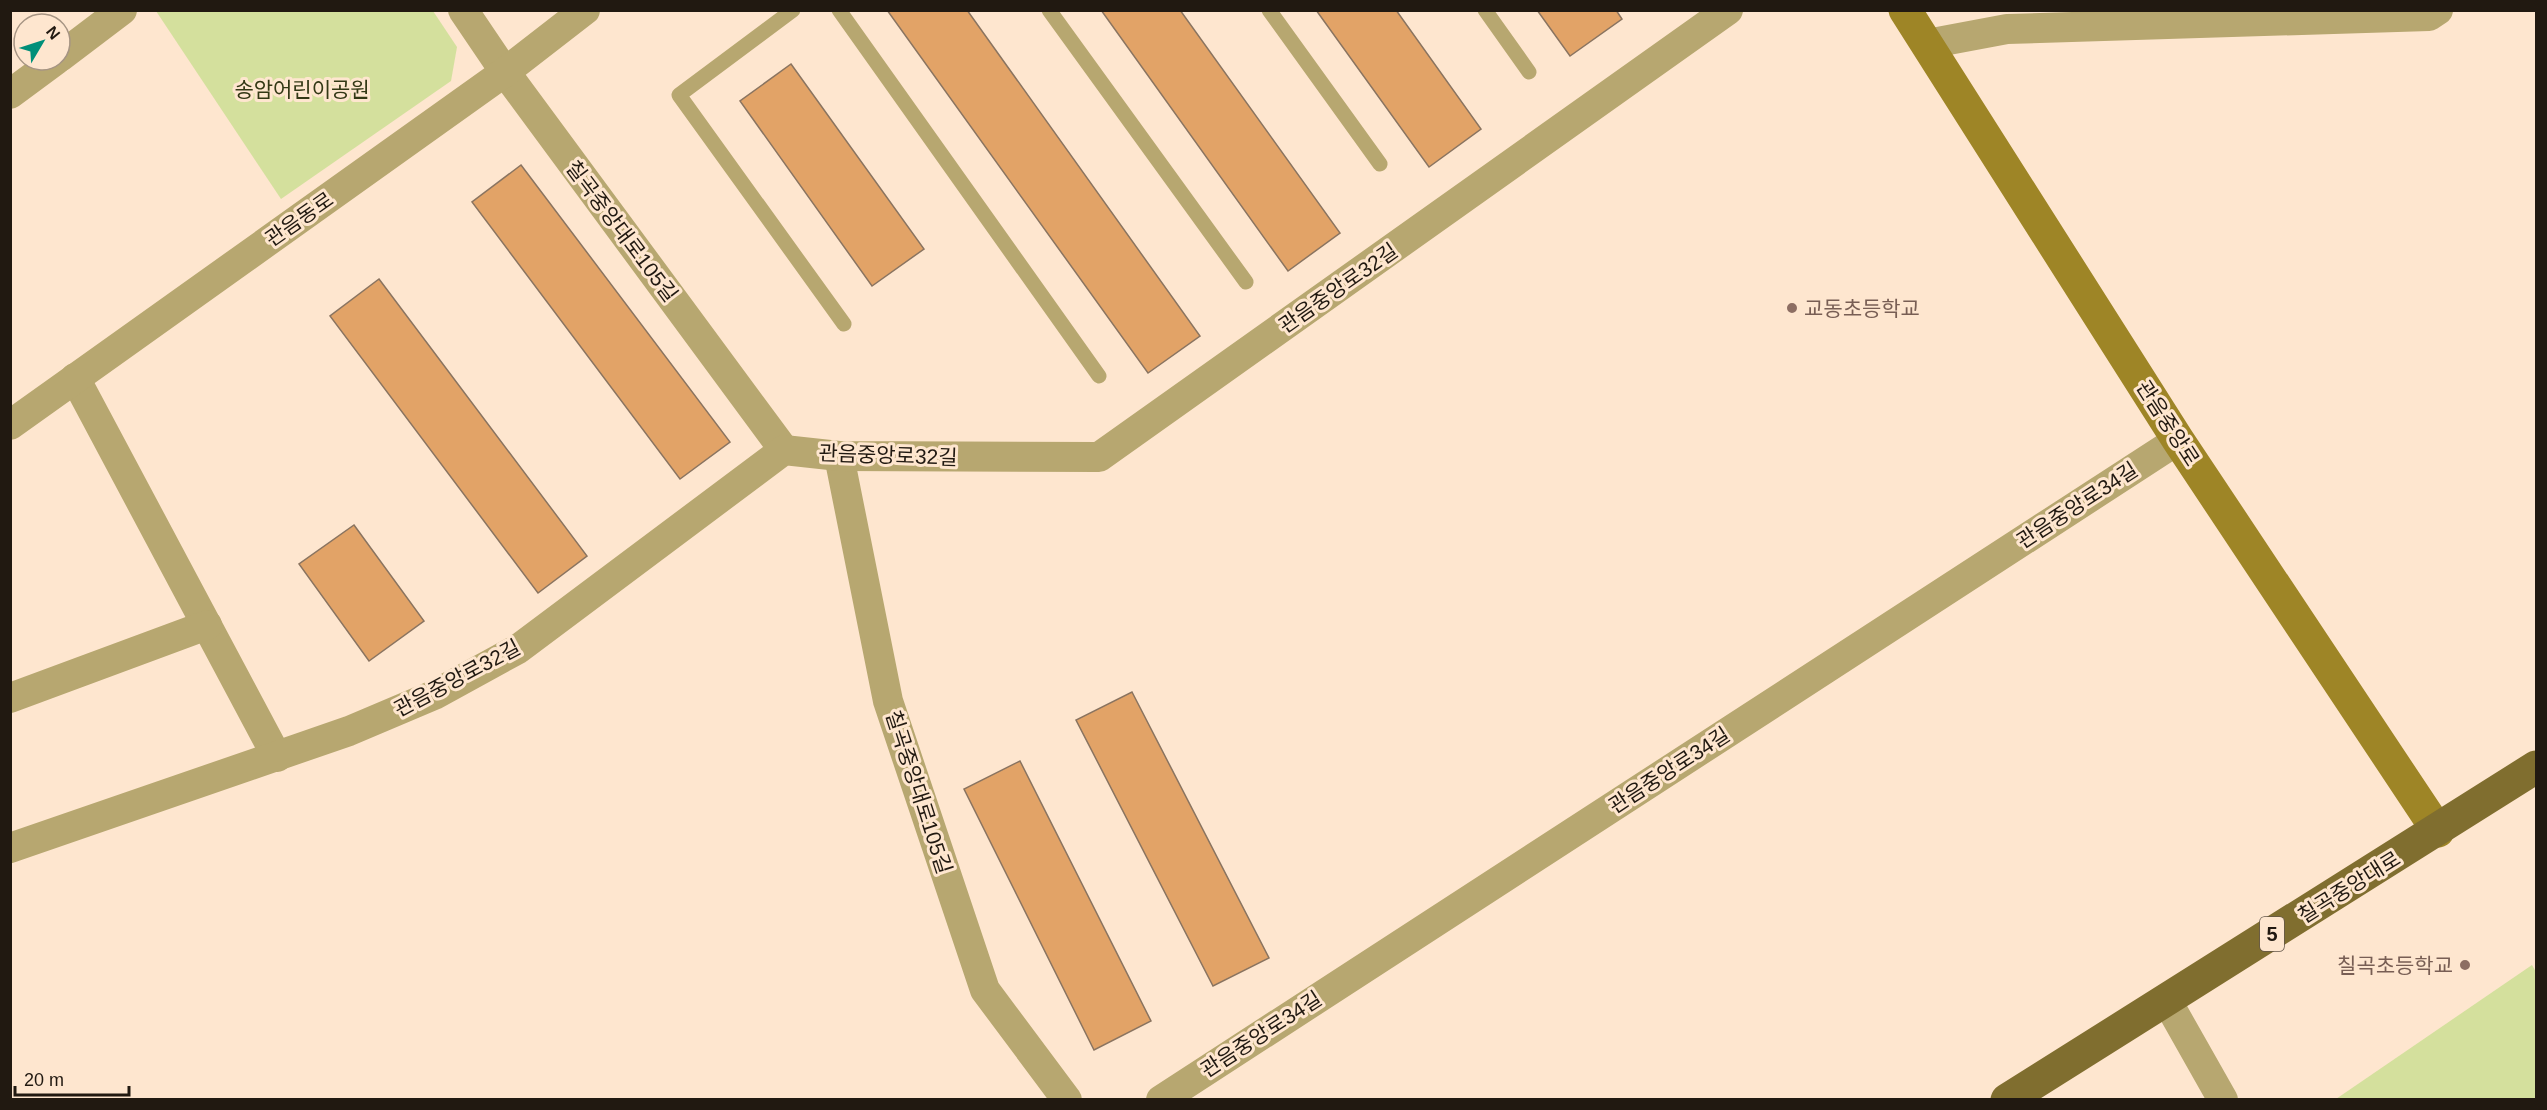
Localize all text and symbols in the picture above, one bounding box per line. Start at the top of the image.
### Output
north arrow [12,12,72,72]
text: N [43,23,64,43]
park label: 송암어린이공원 [234,78,370,101]
street label: 칠곡중앙대로105길 [562,156,682,306]
street label: 관음동로 [261,187,337,251]
street label: 관음중앙로32길 [1274,239,1402,337]
place label: 교동초등학교 [1804,297,1920,320]
marker: 교동초등학교 [1785,301,1799,315]
street label: 관음중앙로 [2132,376,2204,470]
street label: 관음중앙로32길 [818,441,958,469]
street label: 관음중앙로34길 [2012,457,2142,553]
street label: 관음중앙로32길 [390,635,524,721]
street label: 칠곡중앙대로105길 [882,707,956,877]
street label: 관음중앙로34길 [1604,722,1734,818]
street label: 칠곡중앙대로 [2294,847,2404,927]
road number: 5 [2260,917,2284,951]
place label: 칠곡초등학교 [2337,954,2453,977]
marker: 칠곡초등학교 [2458,958,2472,972]
street label: 관음중앙로34길 [1196,986,1326,1082]
scale bar [15,1059,129,1097]
text: 20 m [24,1070,64,1090]

